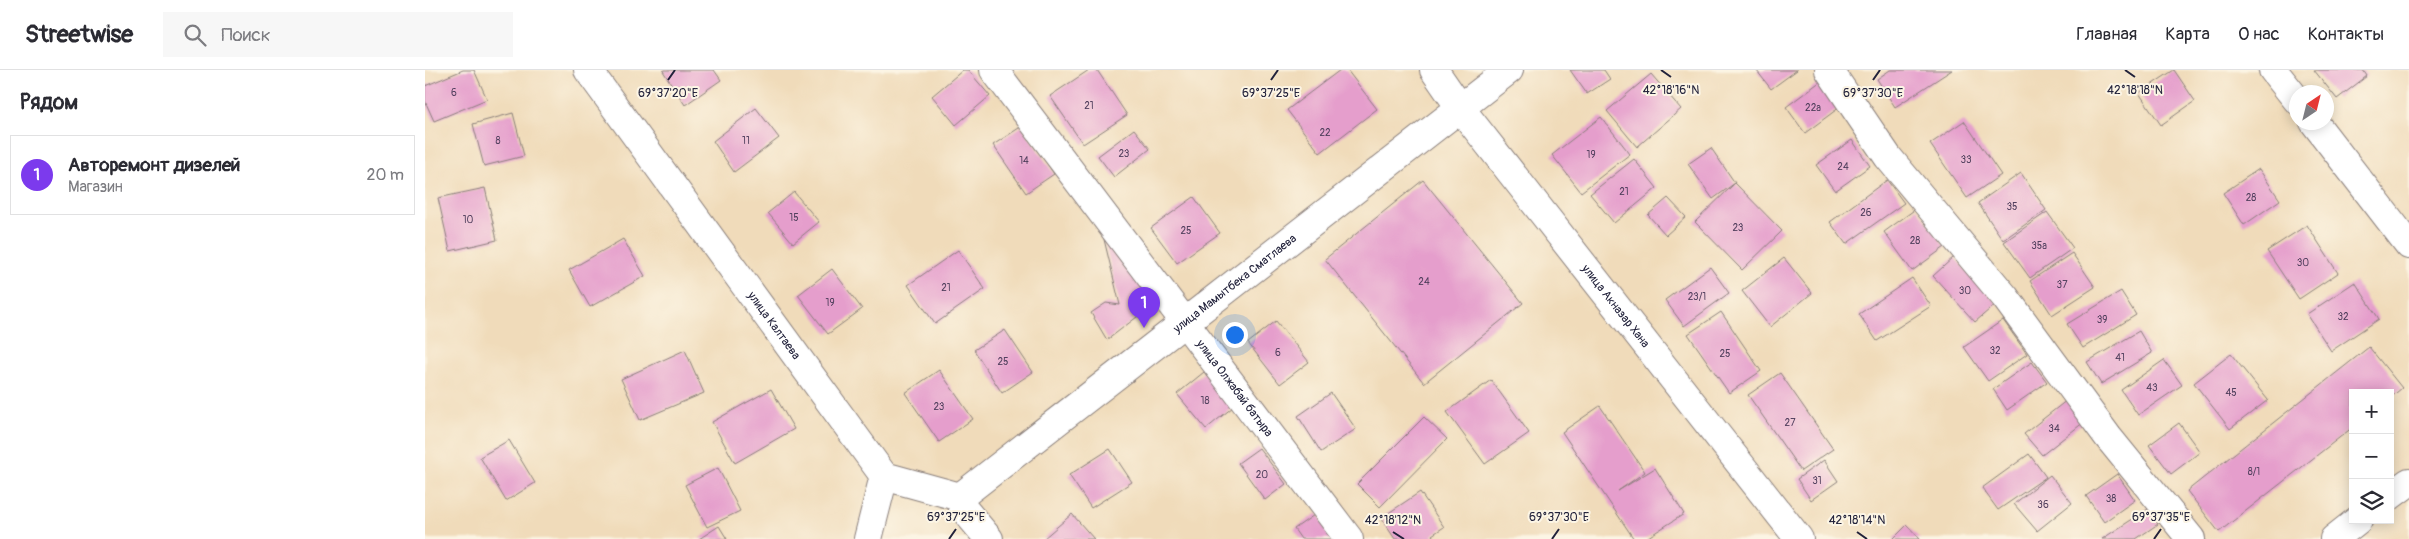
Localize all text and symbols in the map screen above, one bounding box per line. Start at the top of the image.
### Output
search box [163,12,513,57]
text: Streetwise [25,20,133,49]
icon: search [181,21,209,49]
text: Поиск [221,23,271,47]
text: Главная [2076,23,2137,46]
text: Карта [2165,23,2210,46]
text: О нас [2238,23,2280,46]
text: Контакты [2308,23,2384,46]
text: 42°18'16"N [1643,83,1699,98]
text: 42°18'18"N [2107,83,2163,98]
north arrow [2289,85,2334,130]
text: 69°37'20"E [638,86,698,101]
text: 69°37'25"E [1242,86,1300,101]
text: 69°37'30"E [1843,86,1903,101]
house number: 6 [451,87,457,99]
text: Рядом [20,89,78,116]
house number: 21 [1084,100,1094,112]
house number: 22а [1805,102,1821,114]
house number: 22 [1319,127,1331,139]
house number: 8 [495,135,501,147]
house number: 11 [742,135,750,147]
house number: 23 [1119,148,1130,160]
house number: 19 [1586,149,1596,161]
text: Авторемонт дизелей [68,153,240,177]
house number: 33 [1960,154,1972,166]
house number: 14 [1019,155,1029,167]
house number: 24 [1837,161,1849,173]
text: 1 [34,165,40,185]
text: 20 m [366,165,404,185]
text: Магазин [68,177,123,197]
house number: 21 [1619,186,1629,198]
house number: 28 [2246,192,2256,204]
house number: 35 [2007,201,2018,213]
house number: 26 [1860,207,1872,219]
house number: 15 [789,212,799,224]
house number: 10 [463,214,474,226]
house number: 23 [1733,222,1744,234]
house number: 25 [1180,225,1192,237]
street label: улица Мамытбека Сматлаева [1170,231,1300,337]
house number: 28 [1910,235,1920,247]
house number: 35а [2031,240,2047,252]
house number: 30 [2297,257,2309,269]
street label: улица Акназар Хана [1578,261,1653,351]
house number: 24 [1418,276,1430,288]
house number: 37 [2057,279,2068,291]
house number: 21 [941,282,951,294]
house number: 30 [1959,285,1971,297]
pin: 1 [1128,287,1160,328]
street label: улица Калтаева [743,288,804,363]
house number: 23/1 [1688,291,1706,303]
house number: 19 [825,297,835,309]
house number: 32 [2337,311,2349,323]
house number: 39 [2097,314,2107,326]
your location [1222,322,1248,348]
street label: улица Олжабай батыра [1192,336,1276,440]
house number: 32 [1989,345,2001,357]
house number: 6 [1275,347,1281,359]
house number: 25 [1719,348,1731,360]
house number: 41 [2115,352,2125,364]
house number: 25 [997,356,1009,368]
house number: 43 [2146,382,2158,394]
house number: 45 [2225,387,2237,399]
map controls [2349,389,2394,524]
button: + [2349,389,2394,434]
house number: 18 [1201,395,1209,407]
house number: 23 [934,401,945,413]
house number: 27 [1785,417,1796,429]
house number: 34 [2048,423,2060,435]
button: − [2349,434,2394,479]
house number: 8/1 [2248,466,2260,478]
house number: 20 [1256,469,1268,481]
house number: 31 [1812,475,1822,487]
button: layers [2349,479,2394,524]
house number: 38 [2106,493,2116,505]
house number: 36 [2037,499,2049,511]
text: 69°37'25"E [927,510,985,525]
text: 69°37'30"E [1529,510,1589,525]
text: 69°37'35"E [2132,510,2190,525]
text: 42°18'12"N [1365,513,1421,528]
text: 42°18'14"N [1829,513,1885,528]

